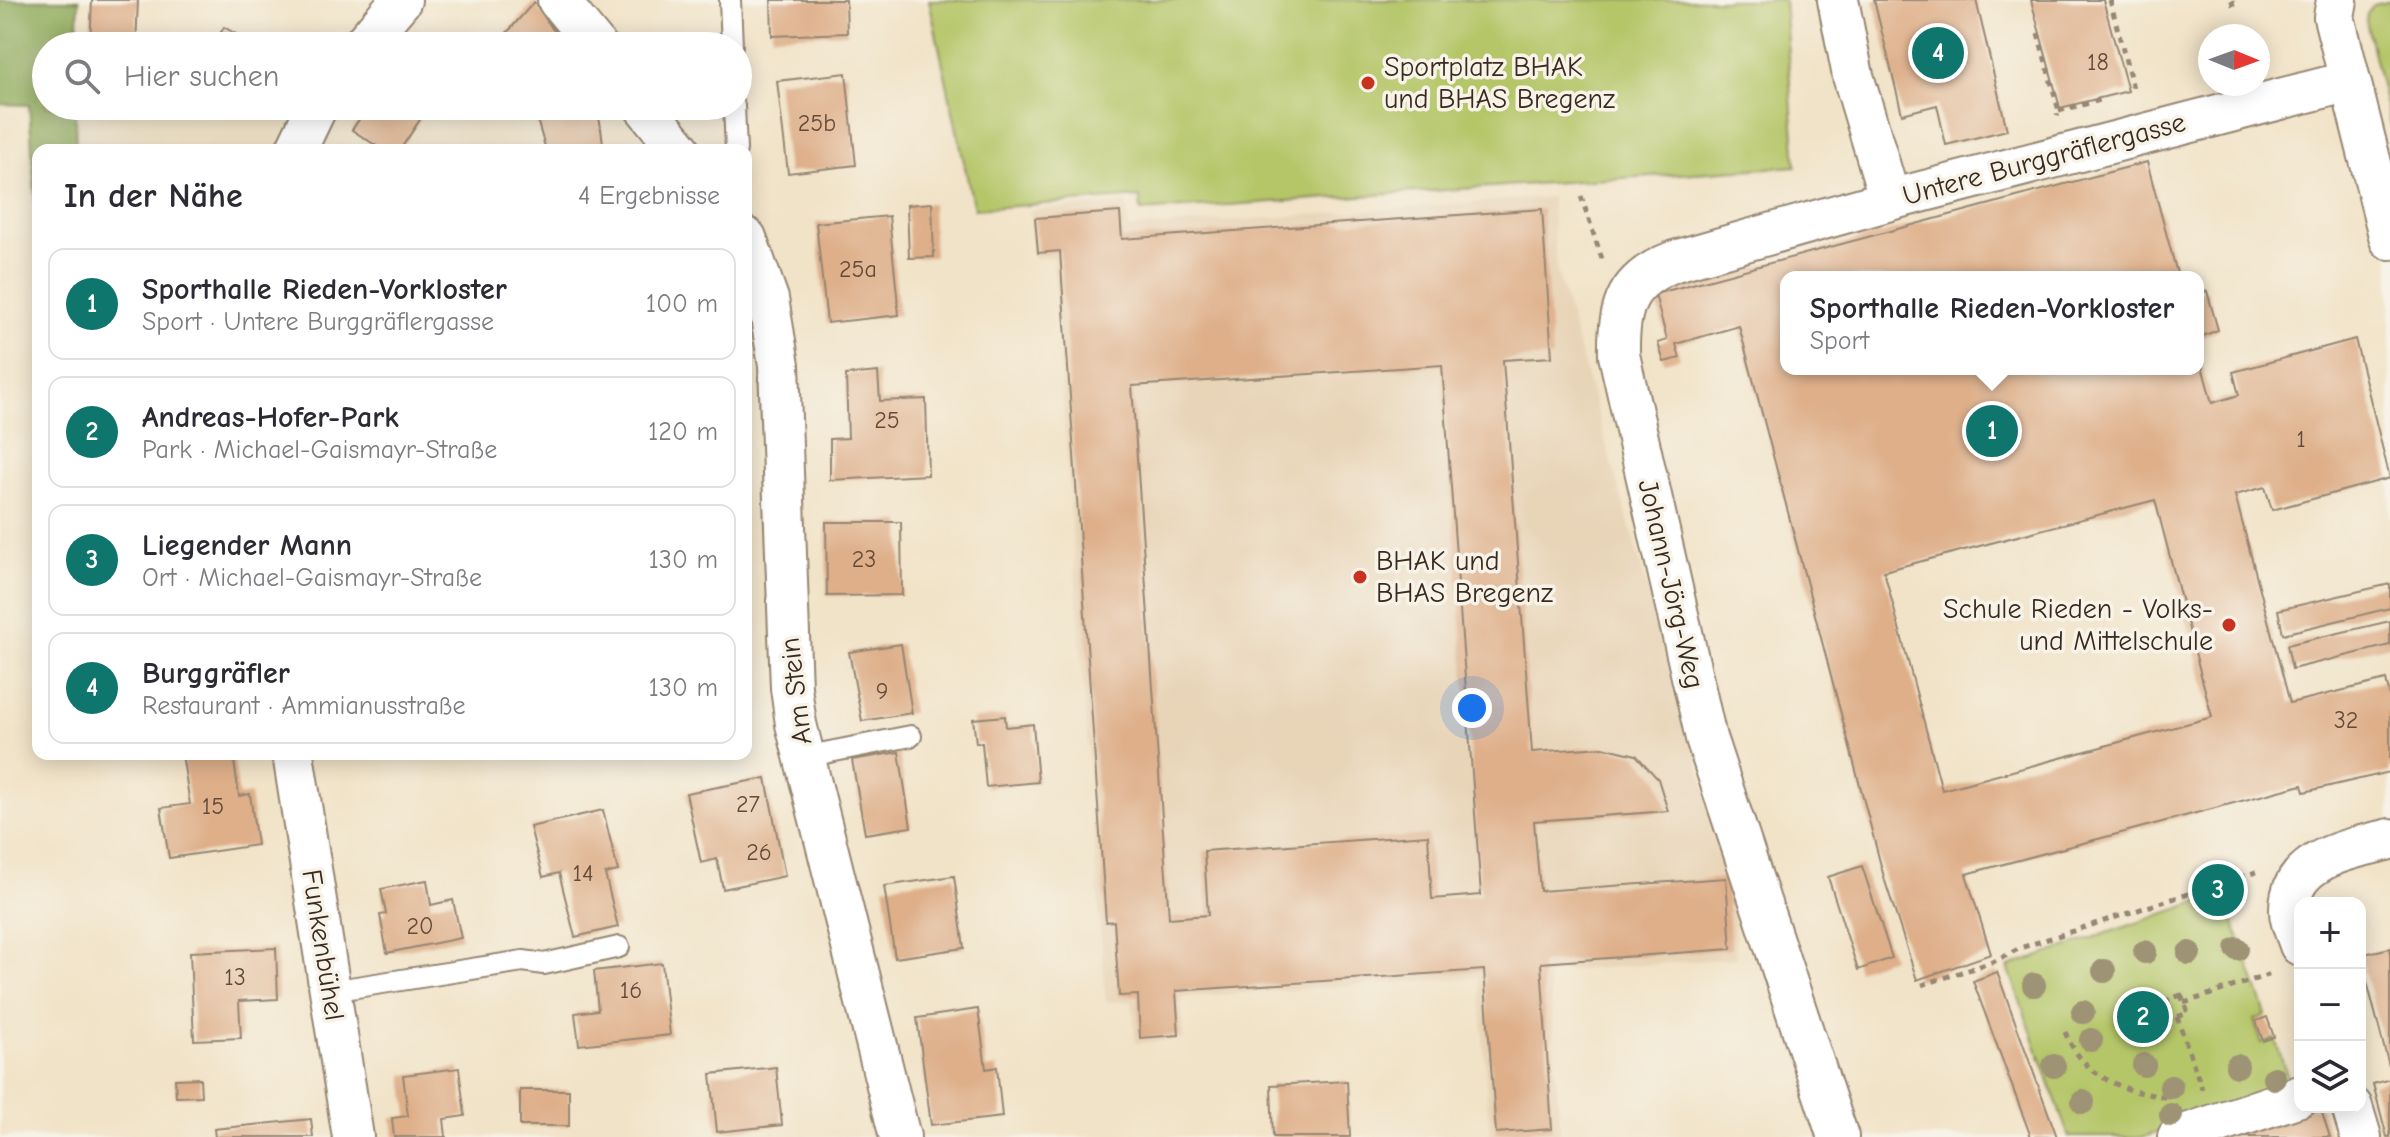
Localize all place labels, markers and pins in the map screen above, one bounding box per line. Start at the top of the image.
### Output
pin: 4 [1912,23,1964,83]
place label: Sportplatz BHAK und BHAS Bregenz [1384,51,1615,115]
marker: Sportplatz BHAK und BHAS Bregenz [1359,74,1377,92]
pin: 1 [1966,401,2018,461]
place label: BHAK und BHAS Bregenz [1376,545,1553,609]
marker: BHAK und BHAS Bregenz [1351,568,1369,586]
place label: Schule Rieden - Volks- und Mittelschule [1943,593,2213,657]
marker: Schule Rieden - Volks- und Mittelschule [2220,616,2238,634]
pin: 3 [2192,860,2244,920]
pin: 2 [2117,987,2169,1047]

